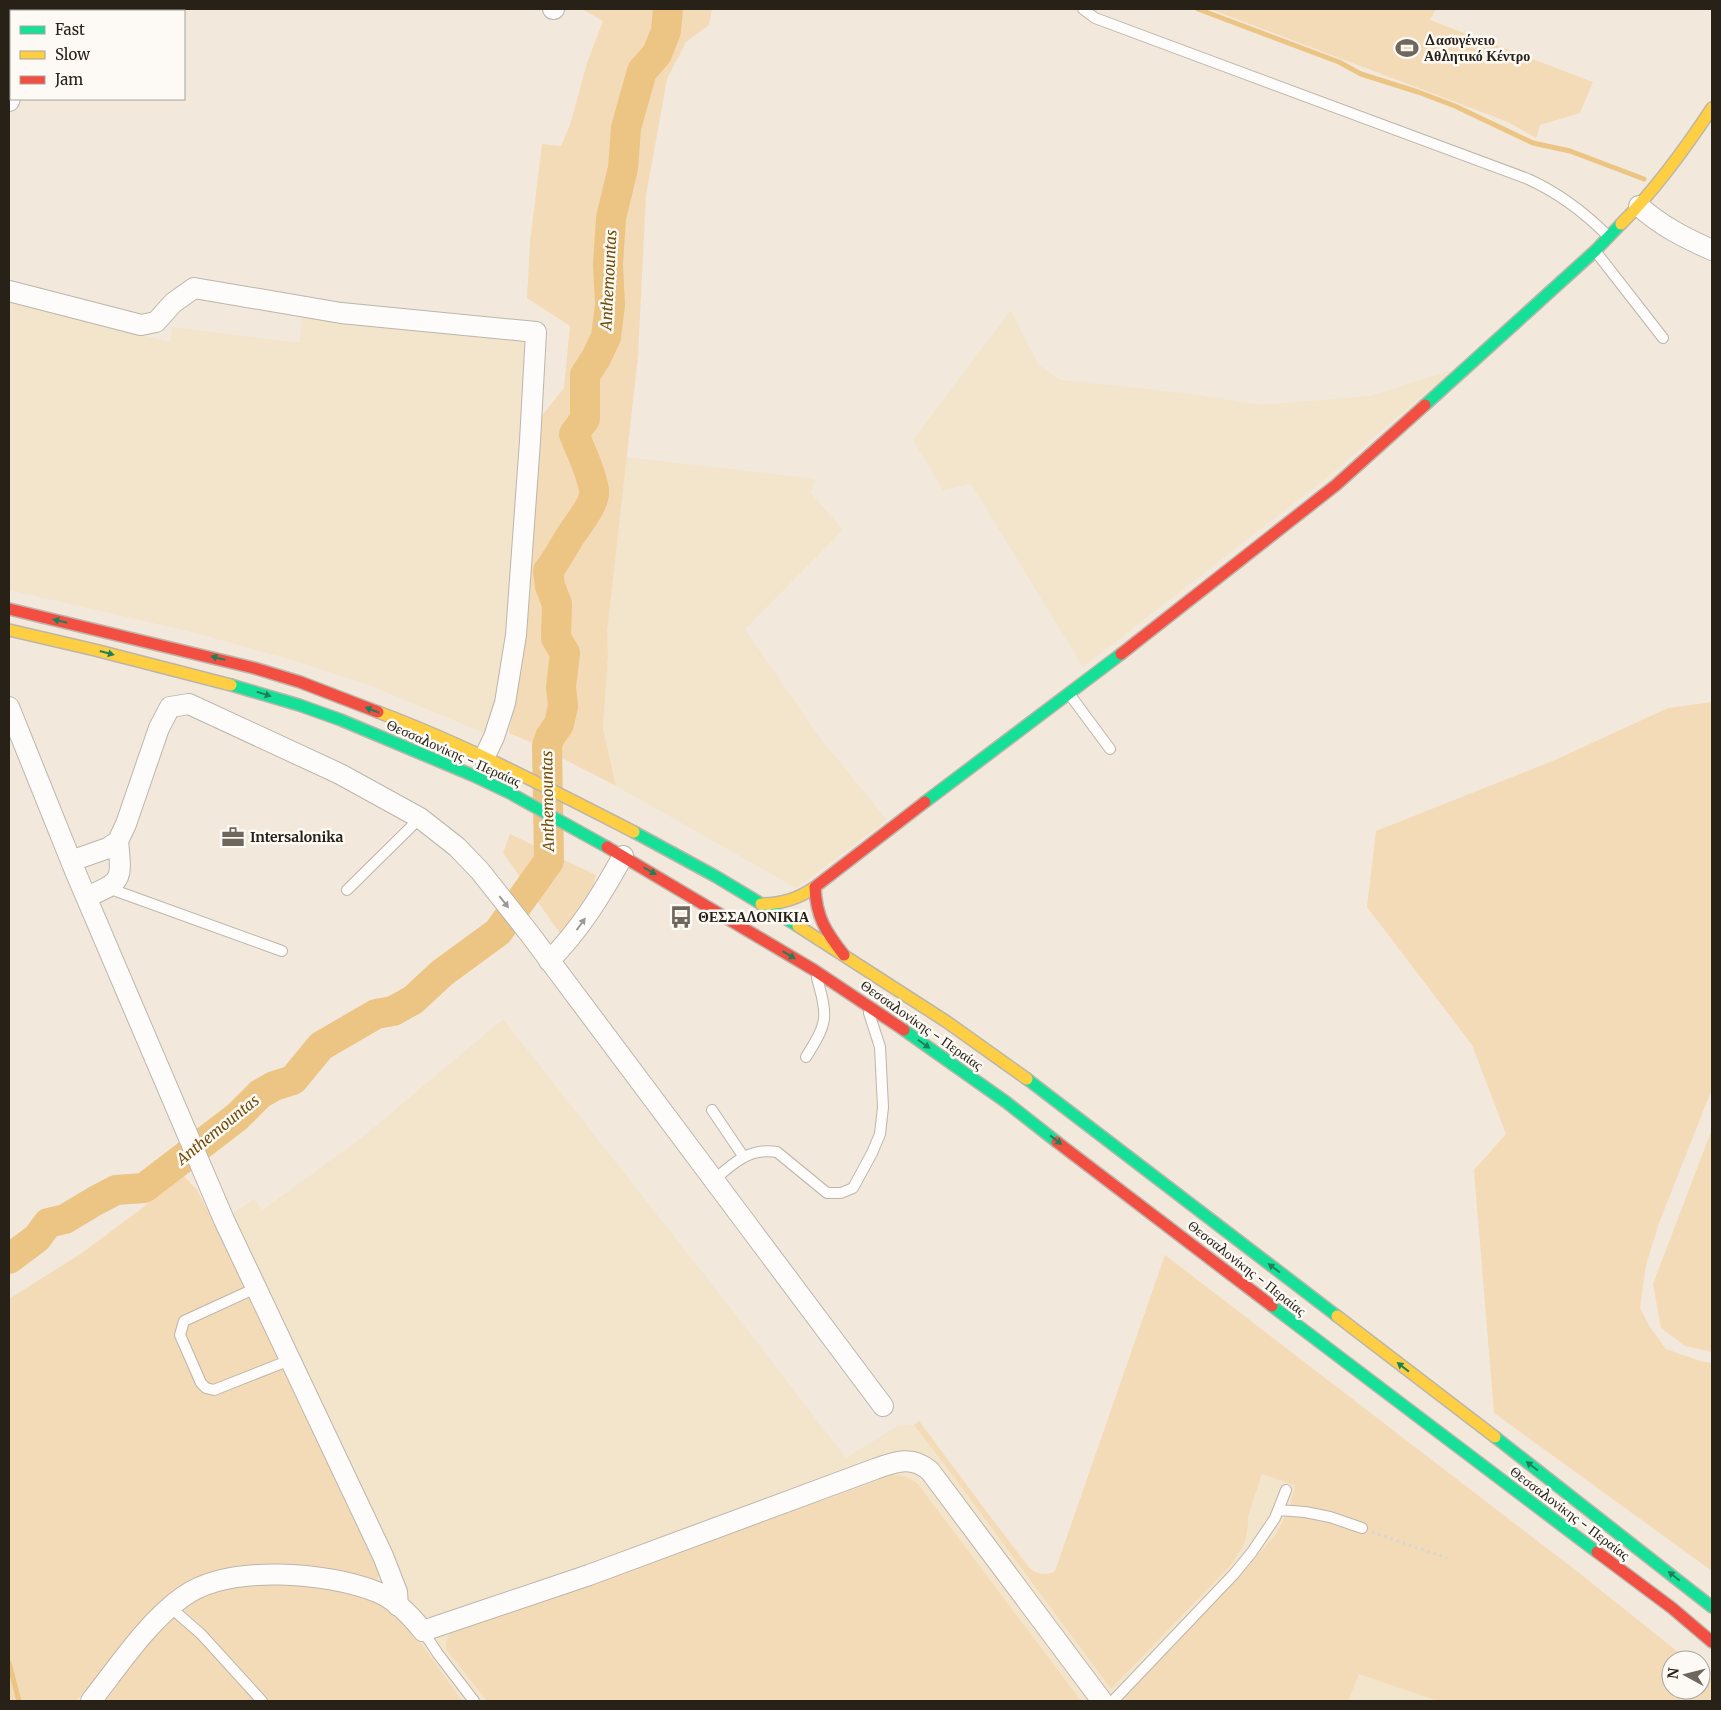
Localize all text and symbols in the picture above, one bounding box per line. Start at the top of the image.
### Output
legend [10,10,185,100]
text: Fast [55,20,85,39]
place label: Δασυγένειο Αθλητικό Κέντρο [1424,31,1530,65]
sports icon: Δασυγένειο Αθλητικό Κέντρο [1394,35,1420,61]
text: Slow [55,45,90,64]
text: Jam [54,70,83,89]
water label: Anthemountas [596,229,621,332]
one-way arrow [52,617,67,625]
one-way arrow [100,649,115,657]
one-way arrow [210,654,225,662]
one-way arrow [257,691,272,699]
one-way arrow [364,706,379,714]
street label: Θεσσαλονίκης - Περαίας [384,715,524,791]
water label: Anthemountas [537,751,558,852]
office icon: Intersalonika [220,824,246,850]
place label: Intersalonika [250,828,343,846]
one-way arrow [643,867,656,876]
one-way arrow [499,895,510,908]
bus stop icon: ΘΕΣΣΑΛΟΝΙΚΙΑ [668,904,694,930]
place label: ΘΕΣΣΑΛΟΝΙΚΙΑ [698,908,810,926]
one-way arrow [576,917,586,931]
one-way arrow [782,950,796,959]
street label: Θεσσαλονίκης - Περαίας [857,976,987,1074]
one-way arrow [918,1039,931,1049]
water label: Anthemountas [172,1091,263,1169]
one-way arrow [1049,1135,1063,1145]
street label: Θεσσαλονίκης - Περαίας [1184,1216,1310,1320]
one-way arrow [1267,1263,1281,1273]
one-way arrow [1397,1362,1410,1373]
one-way arrow [1526,1461,1539,1472]
street label: Θεσσαλονίκης - Περαίας [1507,1462,1634,1564]
one-way arrow [1668,1571,1681,1582]
north arrow [1661,1650,1711,1700]
text: N [1663,1667,1683,1680]

